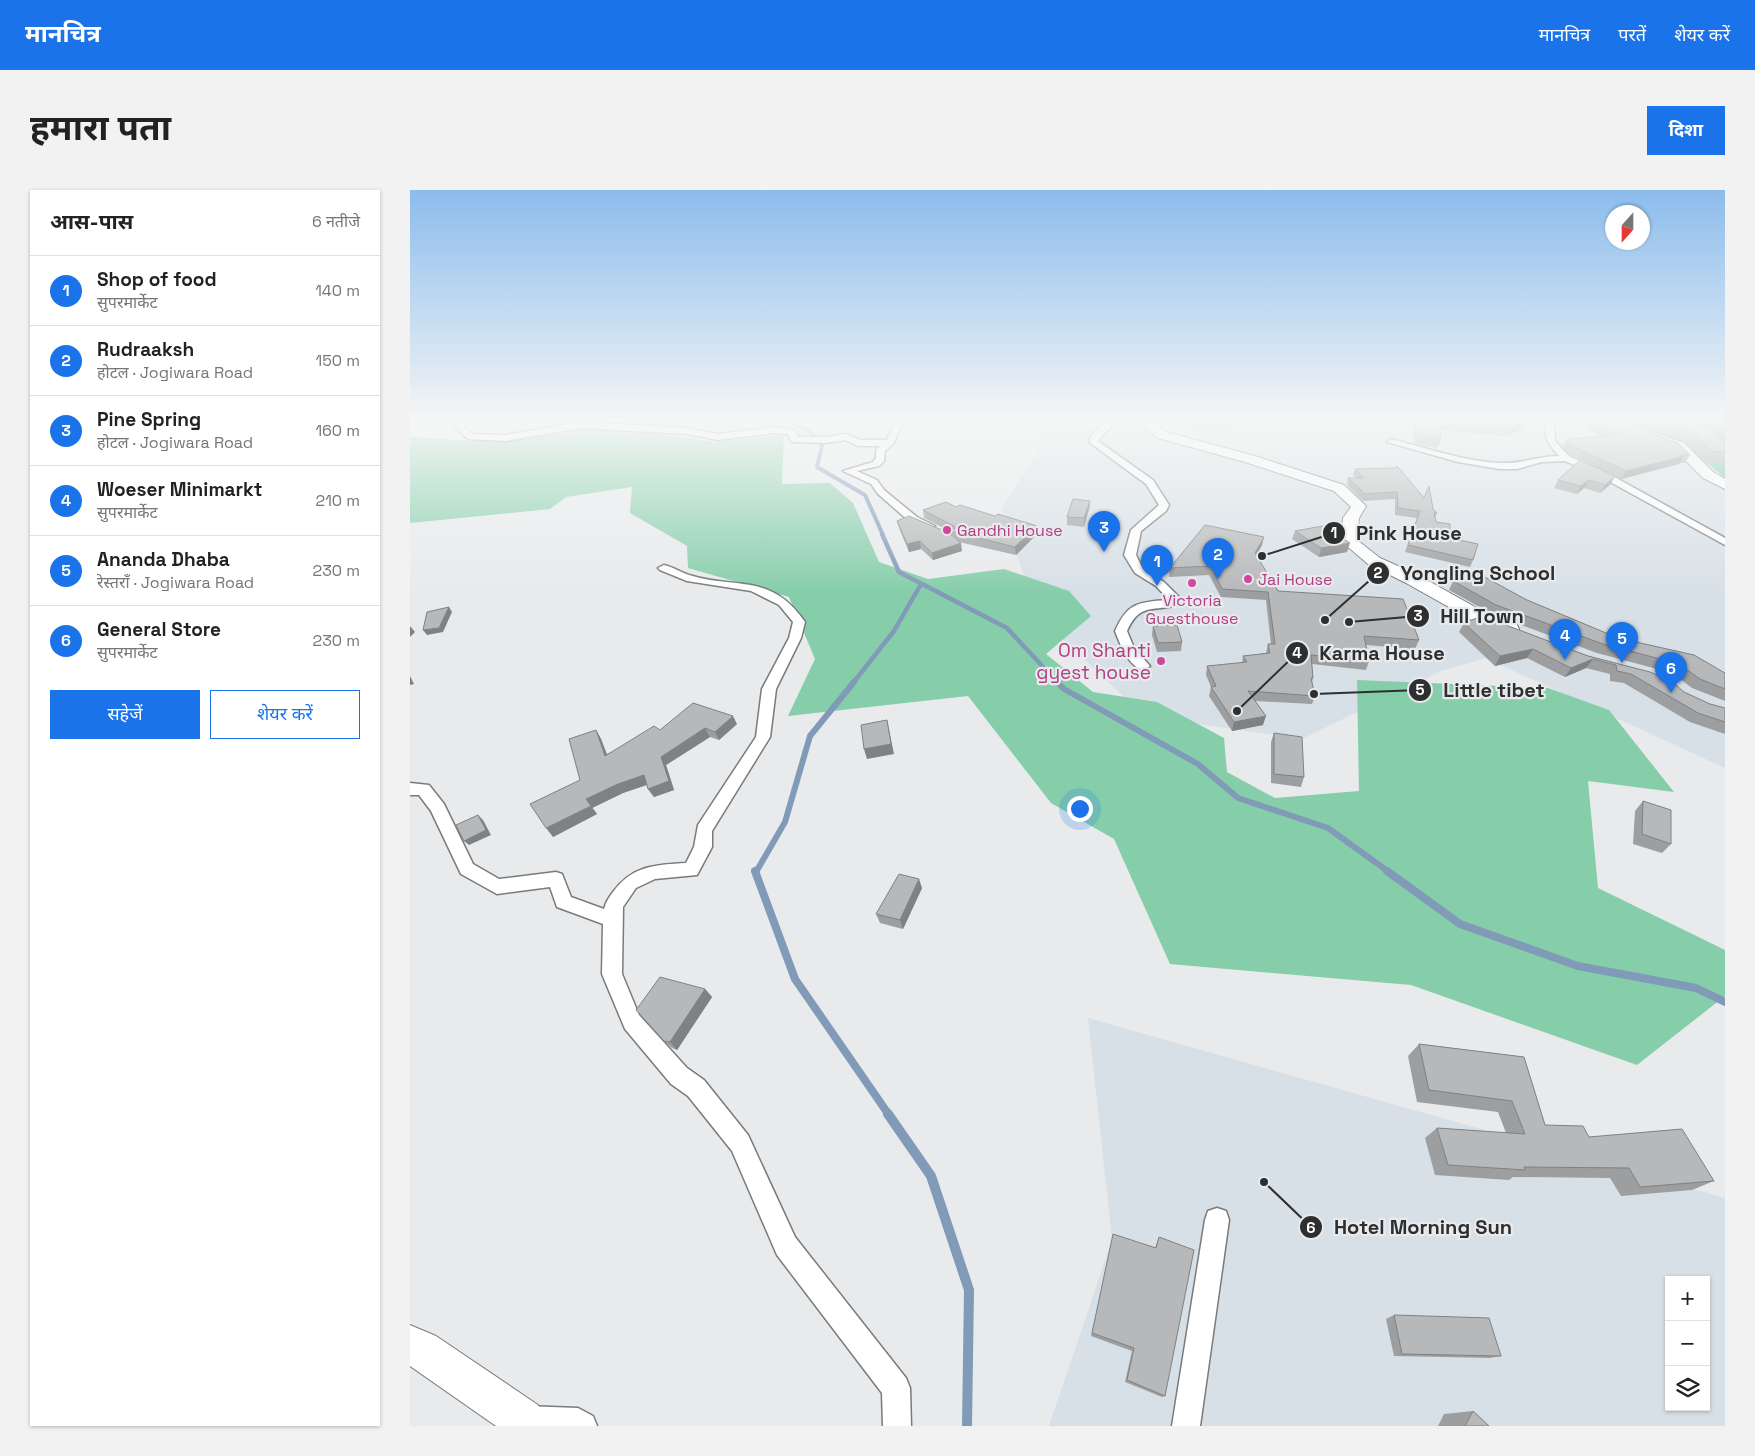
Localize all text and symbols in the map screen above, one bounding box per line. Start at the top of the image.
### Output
text: मानचित्र [25,18,101,49]
text: मानचित्र [1539,23,1590,46]
text: परतें [1618,23,1646,46]
text: शेयर करें [1674,23,1730,46]
text: हमारा पता [30,106,171,150]
button: दिशा [1647,106,1725,155]
north arrow [1605,205,1650,250]
text: आस-पास [50,208,133,235]
text: 6 नतीजे [312,211,360,232]
text: Shop of food [97,267,217,292]
text: 1 [62,280,70,301]
text: 140 m [315,280,360,301]
text: सुपरमार्केट [97,292,158,313]
text: Rudraaksh [97,337,194,362]
text: 2 [61,350,71,371]
text: 150 m [316,350,360,371]
text: होटल · Jogiwara Road [97,362,253,383]
text: Pine Spring [97,407,201,432]
text: 3 [61,420,71,441]
text: 160 m [315,420,360,441]
text: होटल · Jogiwara Road [97,432,253,453]
text: Woeser Minimarkt [97,477,263,502]
text: 4 [61,490,71,511]
text: 210 m [316,490,360,511]
text: सुपरमार्केट [97,502,158,523]
pin: 3 [1088,511,1120,552]
callout: Pink House [1321,515,1472,550]
place label: Gandhi House [957,520,1063,541]
text: Pink House [1356,520,1462,546]
text: 1 [1331,523,1337,542]
marker: Gandhi House [941,524,953,536]
pin: 2 [1202,538,1234,579]
pin: 1 [1141,545,1173,586]
text: Ananda Dhaba [97,547,230,572]
callout: Yongling School [1366,555,1566,590]
text: 5 [61,560,71,581]
text: 230 m [313,560,360,581]
text: Yongling School [1401,560,1555,586]
text: 2 [1374,563,1383,582]
place label: Jai House [1258,569,1332,590]
text: रेस्तराँ · Jogiwara Road [97,572,254,593]
marker: Jai House [1242,573,1254,585]
marker: Victoria Guesthouse [1186,577,1198,589]
place label: Victoria Guesthouse [1146,590,1238,629]
callout: Hill Town [1405,598,1534,633]
text: Hill Town [1440,603,1524,629]
text: 3 [1413,606,1423,625]
text: General Store [97,617,221,642]
pin: 4 [1549,619,1581,660]
pin: 5 [1606,622,1638,663]
text: 6 [61,630,71,651]
text: 230 m [313,630,360,651]
callout: Karma House [1284,635,1455,670]
place label: Om Shanti gyest house [1036,638,1151,685]
text: Karma House [1319,640,1445,666]
text: सुपरमार्केट [97,642,158,663]
text: 4 [1292,643,1302,662]
pin: 6 [1655,652,1687,693]
marker: Om Shanti gyest house [1155,655,1167,667]
callout: Little tibet [1408,673,1554,708]
text: Little tibet [1443,677,1545,703]
text: 5 [1415,680,1425,699]
button: सहेजें [50,690,200,739]
button: शेयर करें [210,690,360,739]
your location [1067,796,1093,822]
callout: Hotel Morning Sun [1299,1210,1522,1245]
text: Hotel Morning Sun [1334,1214,1512,1240]
text: 6 [1306,1218,1316,1237]
map controls [1665,1276,1710,1411]
button: + [1665,1276,1710,1321]
button: − [1665,1321,1710,1366]
button: layers [1665,1366,1710,1411]

